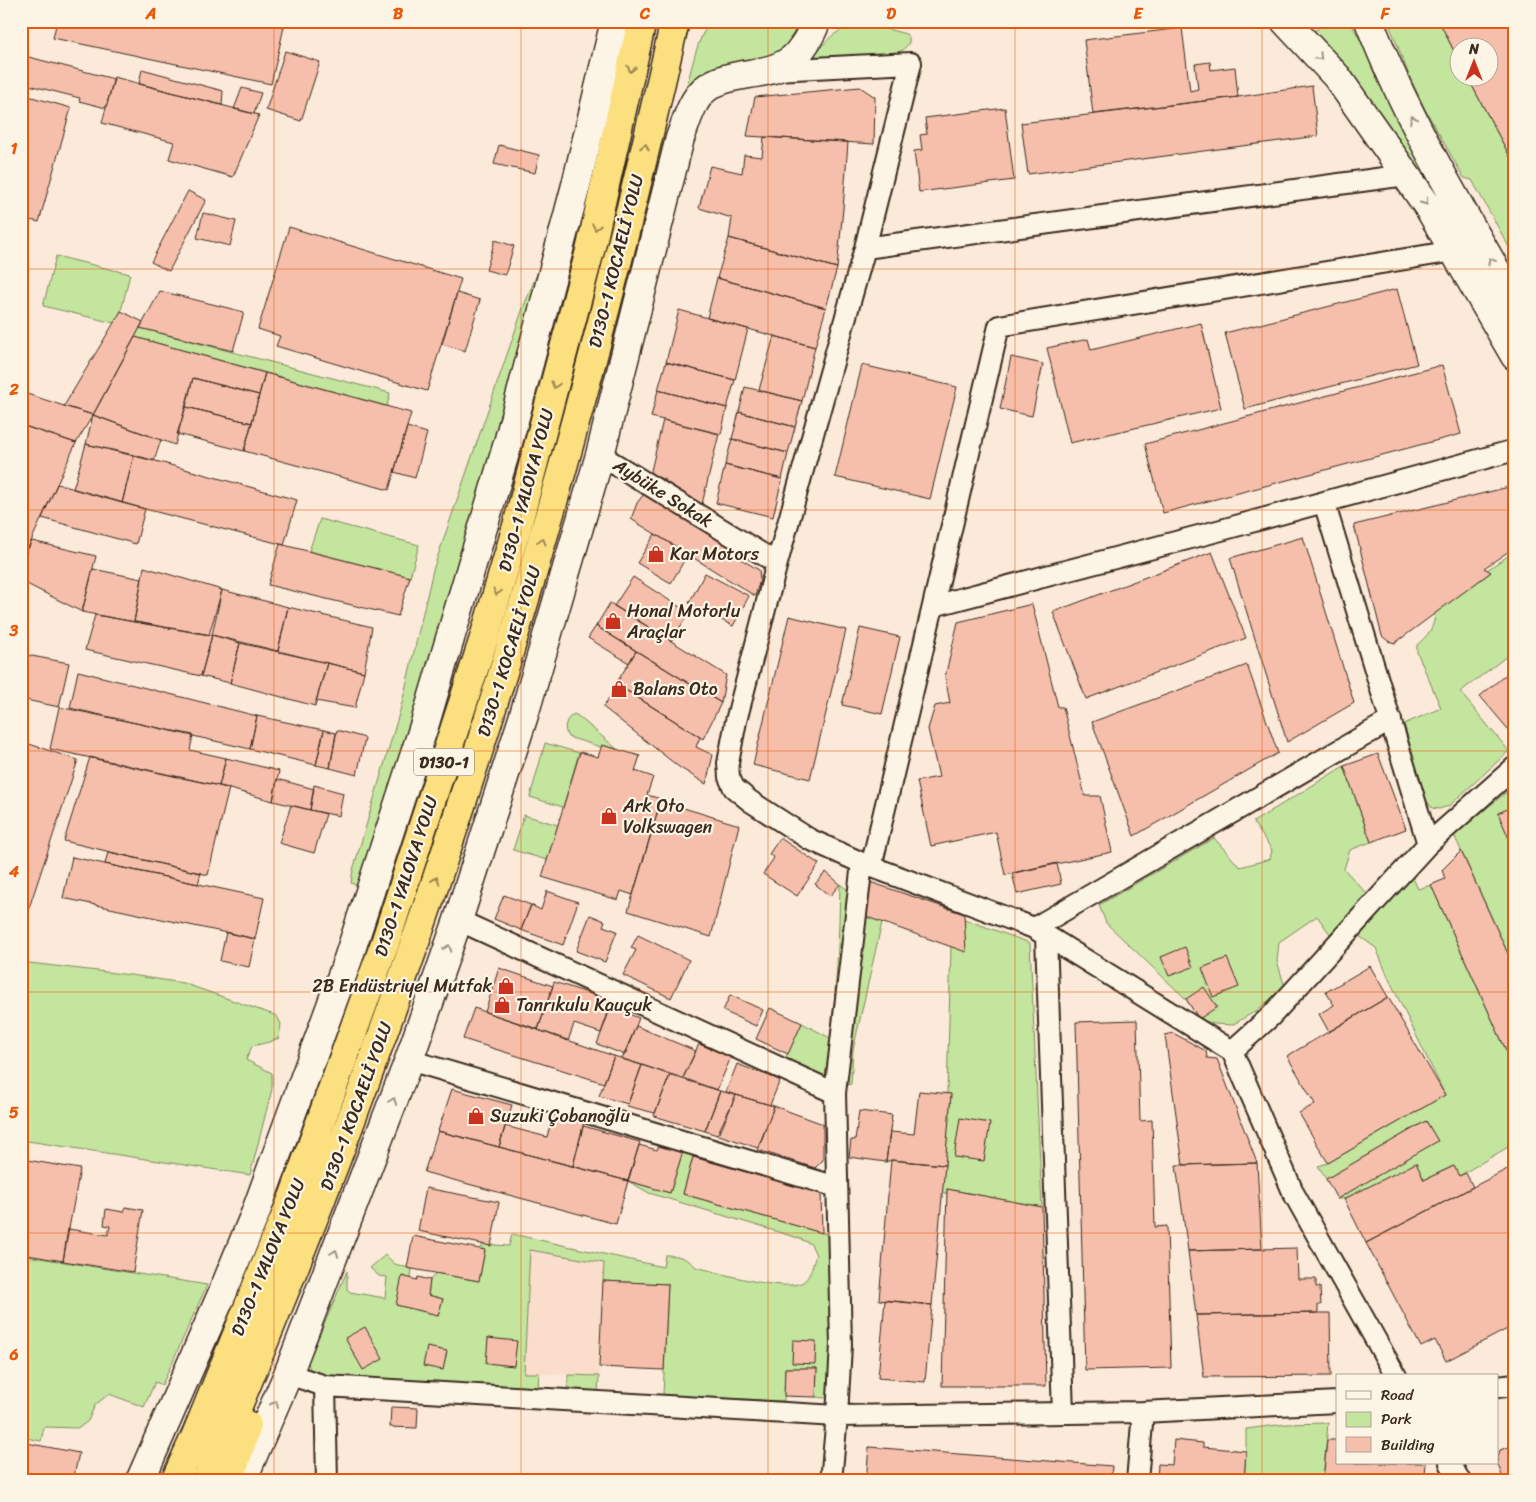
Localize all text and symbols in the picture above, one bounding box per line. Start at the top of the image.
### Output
text: A [145,0,156,28]
text: B [393,0,404,28]
text: C [639,0,651,28]
text: D [886,0,896,28]
text: E [1134,0,1144,28]
text: F [1380,0,1391,28]
text: N [1468,37,1479,62]
north arrow [1448,38,1498,88]
one-way arrow [1313,51,1322,60]
one-way arrow [626,64,637,73]
one-way arrow [1409,115,1419,124]
text: 1 [11,134,18,163]
one-way arrow [639,143,649,151]
street label: D130-1 KOCAELİ YOLU [579,171,653,351]
one-way arrow [1419,196,1428,206]
one-way arrow [591,223,602,232]
one-way arrow [1487,258,1497,267]
text: 2 [8,375,19,404]
one-way arrow [550,380,560,388]
street label: D130-1 YALOVA YOLU [489,404,563,575]
street label: Aybüke Sokak [606,449,720,537]
one-way arrow [536,537,547,545]
place label: Kar Motors [670,538,760,570]
shop icon: Kar Motors [646,544,666,564]
street label: D130-1 KOCAELİ YOLU [468,561,550,741]
one-way arrow [493,587,503,595]
place label: Honal Motorlu Araçlar [626,595,741,648]
shop icon: Honal Motorlu Araçlar [603,611,623,631]
text: 3 [9,616,19,645]
place label: Balans Oto [633,673,718,705]
shop icon: Balans Oto [609,679,629,699]
road number: D130-1 [414,749,474,776]
place label: Ark Oto Volkswagen [622,790,713,843]
street label: D130-1 YALOVA YOLU [365,791,447,961]
shop icon: Ark Oto Volkswagen [599,806,619,826]
text: 4 [8,857,19,886]
one-way arrow [430,876,440,885]
one-way arrow [442,944,452,953]
place label: 2B Endüstriyel Mutfak [312,970,492,1002]
shop icon: 2B Endüstriyel Mutfak [496,976,516,996]
place label: Tanrıkulu Kauçuk [516,989,652,1021]
shop icon: Tanrıkulu Kauçuk [492,995,512,1015]
street label: D130-1 KOCAELİ YOLU [311,1017,402,1195]
one-way arrow [387,1097,397,1106]
text: 5 [9,1098,19,1127]
place label: Suzuki Çobanoğlu [490,1100,630,1132]
shop icon: Suzuki Çobanoğlu [466,1106,486,1126]
street label: D130-1 YALOVA YOLU [222,1173,314,1341]
one-way arrow [329,1249,339,1258]
text: 6 [8,1340,19,1369]
legend [1336,1374,1498,1464]
text: Road [1381,1382,1414,1408]
one-way arrow [269,1400,280,1409]
text: Park [1381,1406,1412,1432]
text: Building [1381,1432,1435,1458]

